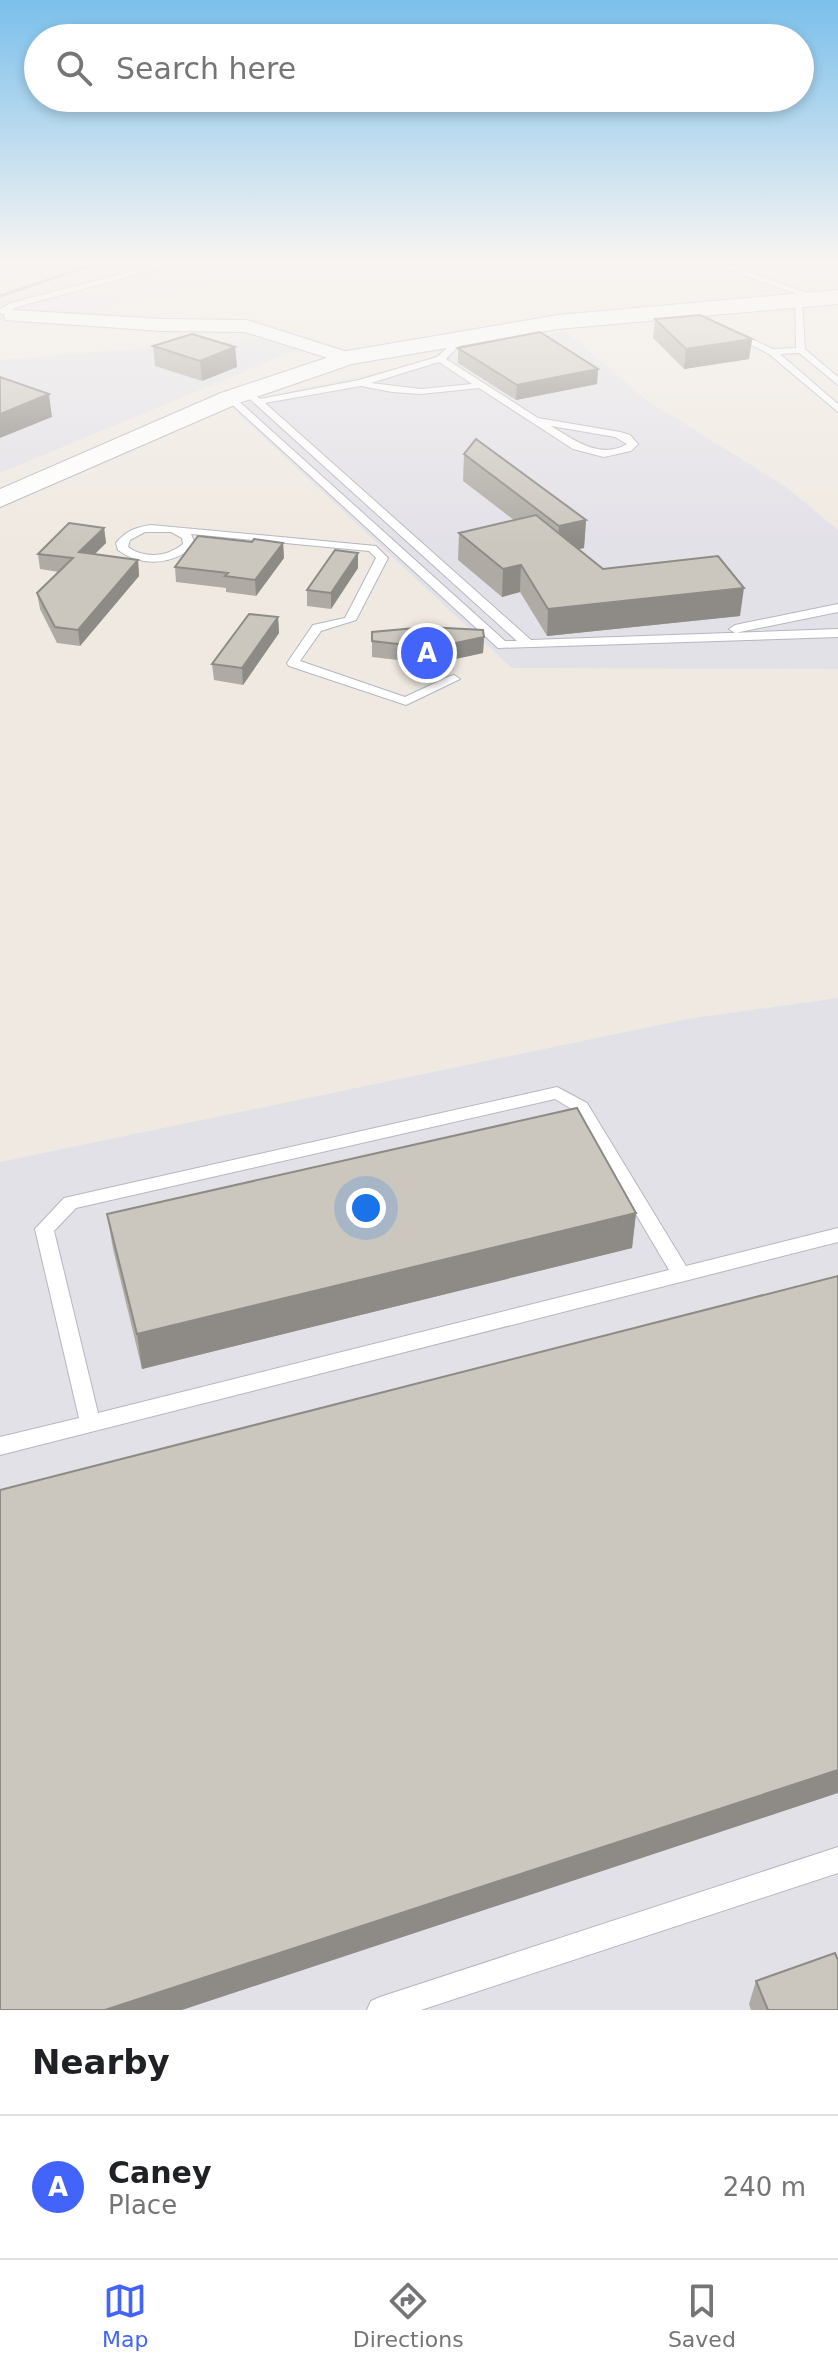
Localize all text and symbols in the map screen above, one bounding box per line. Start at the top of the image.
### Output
search box [24,24,814,112]
icon: search [52,46,96,90]
text: Search here [116,51,296,86]
pin: A [401,623,453,683]
your location [346,1188,386,1228]
text: Nearby [32,2042,170,2082]
text: Caney [108,2155,212,2190]
text: A [48,2172,68,2202]
text: 240 m [723,2172,806,2202]
text: Place [108,2190,177,2220]
tab: Map [102,2279,149,2352]
tab: Directions [353,2279,464,2352]
tab: Saved [668,2279,736,2352]

